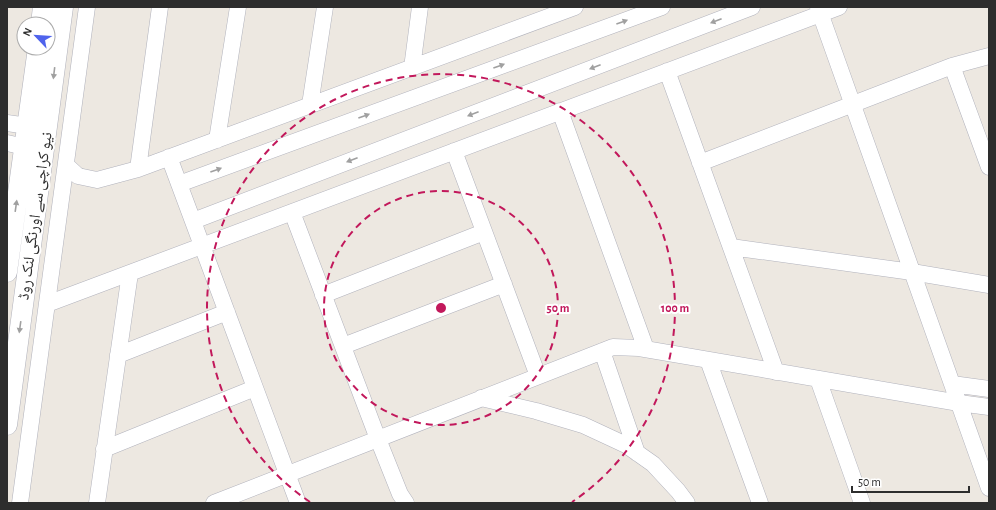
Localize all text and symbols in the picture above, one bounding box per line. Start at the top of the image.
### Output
north arrow [16,16,56,56]
one-way arrow [616,18,628,24]
one-way arrow [710,18,722,24]
text: N [21,26,34,38]
one-way arrow [494,63,506,69]
one-way arrow [588,65,600,71]
one-way arrow [51,67,57,79]
one-way arrow [467,111,479,117]
one-way arrow [359,113,371,119]
street label: نیو کراچی سے اورنگی لنک روڈ [15,131,57,301]
one-way arrow [345,158,357,164]
one-way arrow [210,167,222,173]
one-way arrow [13,200,19,212]
centre of rings [434,301,448,315]
text: 50 m [547,302,570,314]
text: 100 m [661,302,689,314]
one-way arrow [17,321,23,333]
scale bar [852,468,969,494]
text: 50 m [858,476,881,488]

